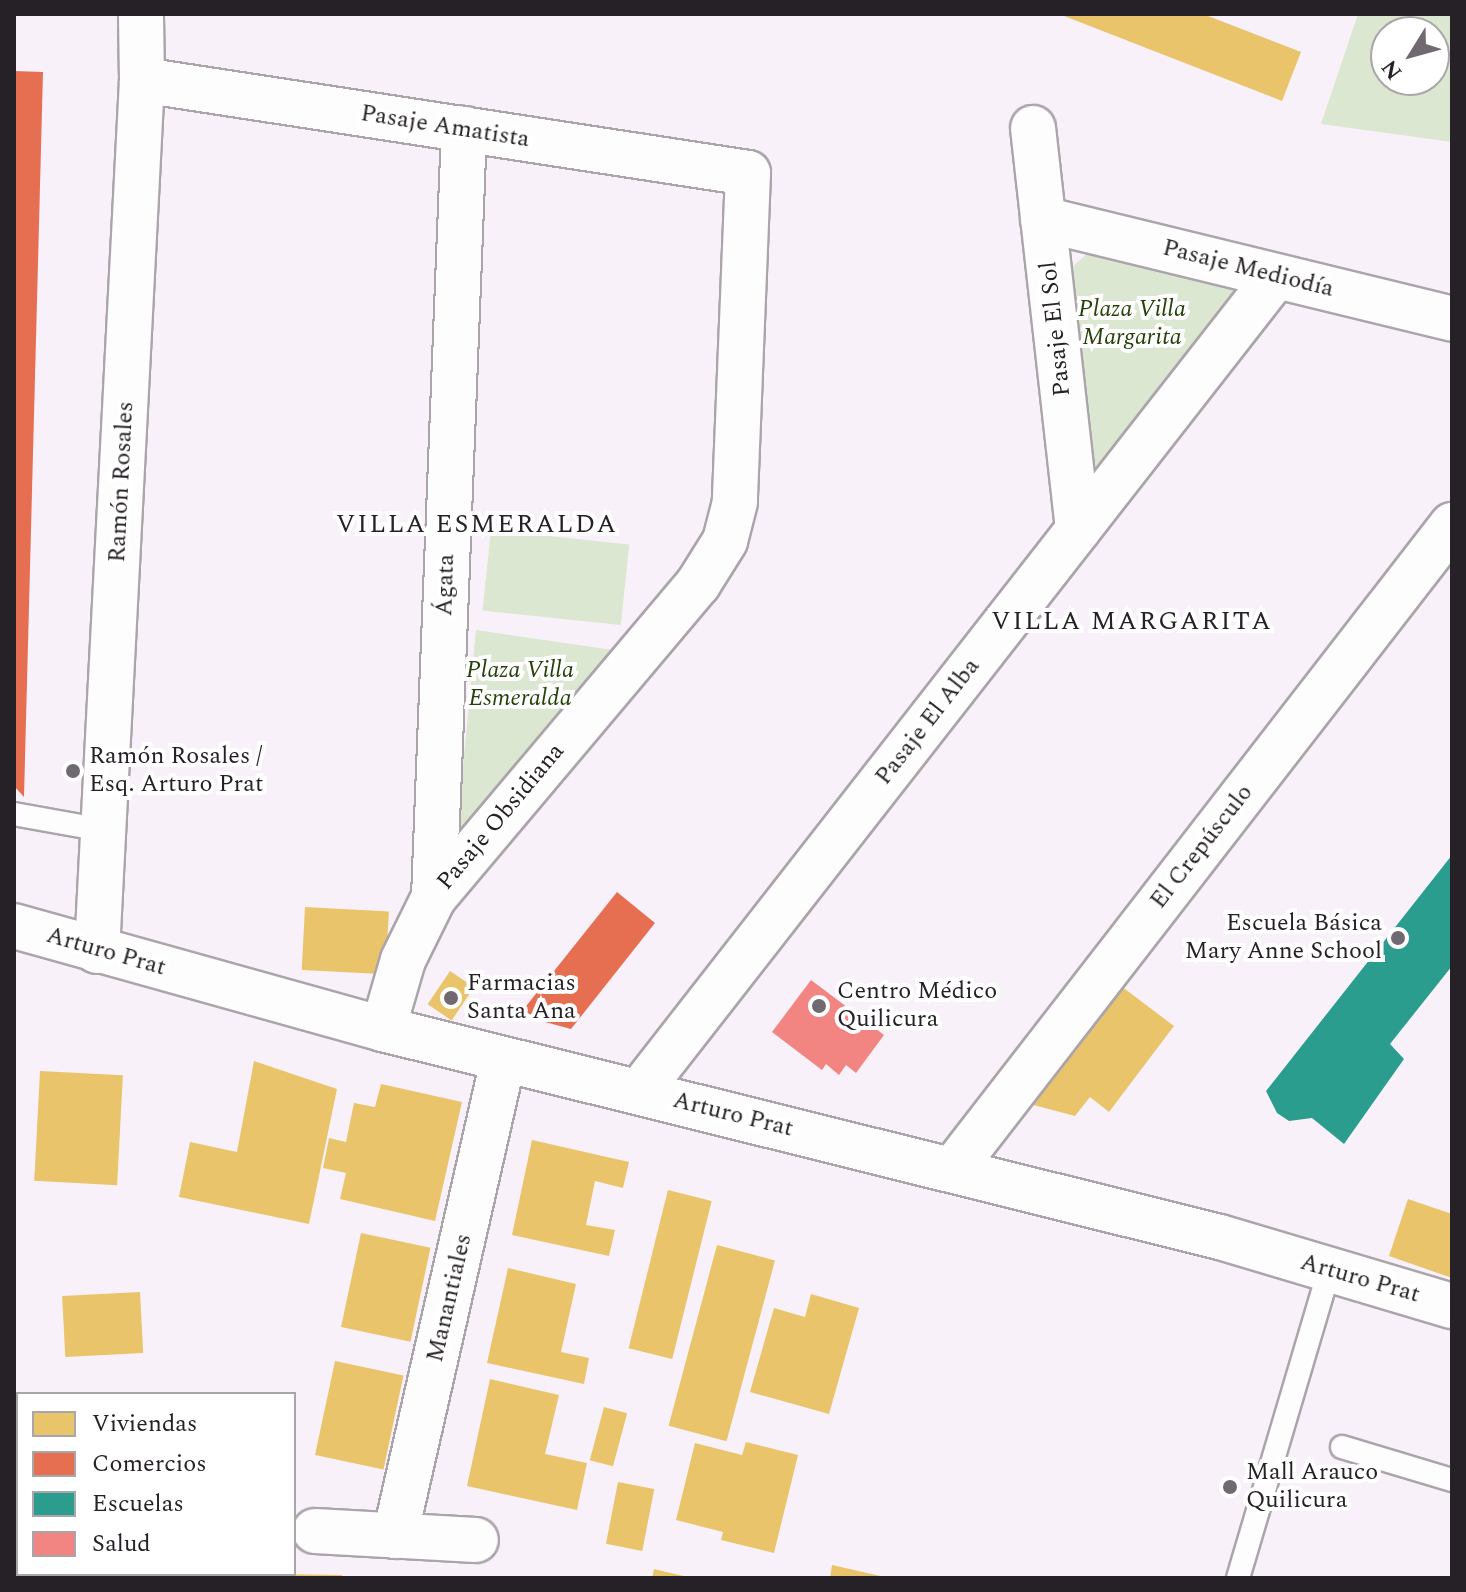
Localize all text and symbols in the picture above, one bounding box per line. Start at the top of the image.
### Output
north arrow [1370,16,1450,96]
text: N [1373,52,1411,87]
street label: Pasaje Amatista [359,99,531,155]
street label: Pasaje Mediodía [1160,234,1336,304]
street label: Pasaje El Sol [1035,260,1077,398]
park label: Plaza Villa Margarita [1078,296,1186,352]
street label: Ramón Rosales [103,401,141,563]
district label: VILLA ESMERALDA [336,509,618,541]
street label: Ágata [431,553,461,617]
district label: VILLA MARGARITA [991,606,1273,638]
street label: Pasaje El Alba [870,653,986,791]
park label: Plaza Villa Esmeralda [466,657,574,713]
street label: Pasaje Obsidiana [431,738,571,896]
place label: Ramón Rosales / Esq. Arturo Prat [89,743,263,799]
marker: Ramón Rosales / Esq. Arturo Prat [64,762,82,780]
street label: El Crepúsculo [1145,779,1259,915]
place label: Escuela Básica Mary Anne School [1185,910,1382,966]
street label: Arturo Prat [43,921,169,983]
marker: Escuela Básica Mary Anne School [1389,929,1407,947]
place label: Farmacias Santa Ana [467,970,576,1026]
place label: Centro Médico Quilicura [837,978,997,1034]
marker: Farmacias Santa Ana [442,989,460,1007]
marker: Centro Médico Quilicura [808,995,830,1017]
street label: Arturo Prat [670,1086,796,1144]
street label: Manantiales [421,1231,479,1365]
street label: Arturo Prat [1297,1248,1423,1310]
legend [16,1392,296,1576]
text: Viviendas [92,1406,197,1442]
text: Comercios [92,1446,207,1482]
place label: Mall Arauco Quilicura [1246,1459,1378,1515]
marker: Mall Arauco Quilicura [1221,1478,1239,1496]
text: Escuelas [92,1486,184,1522]
text: Salud [92,1526,151,1562]

